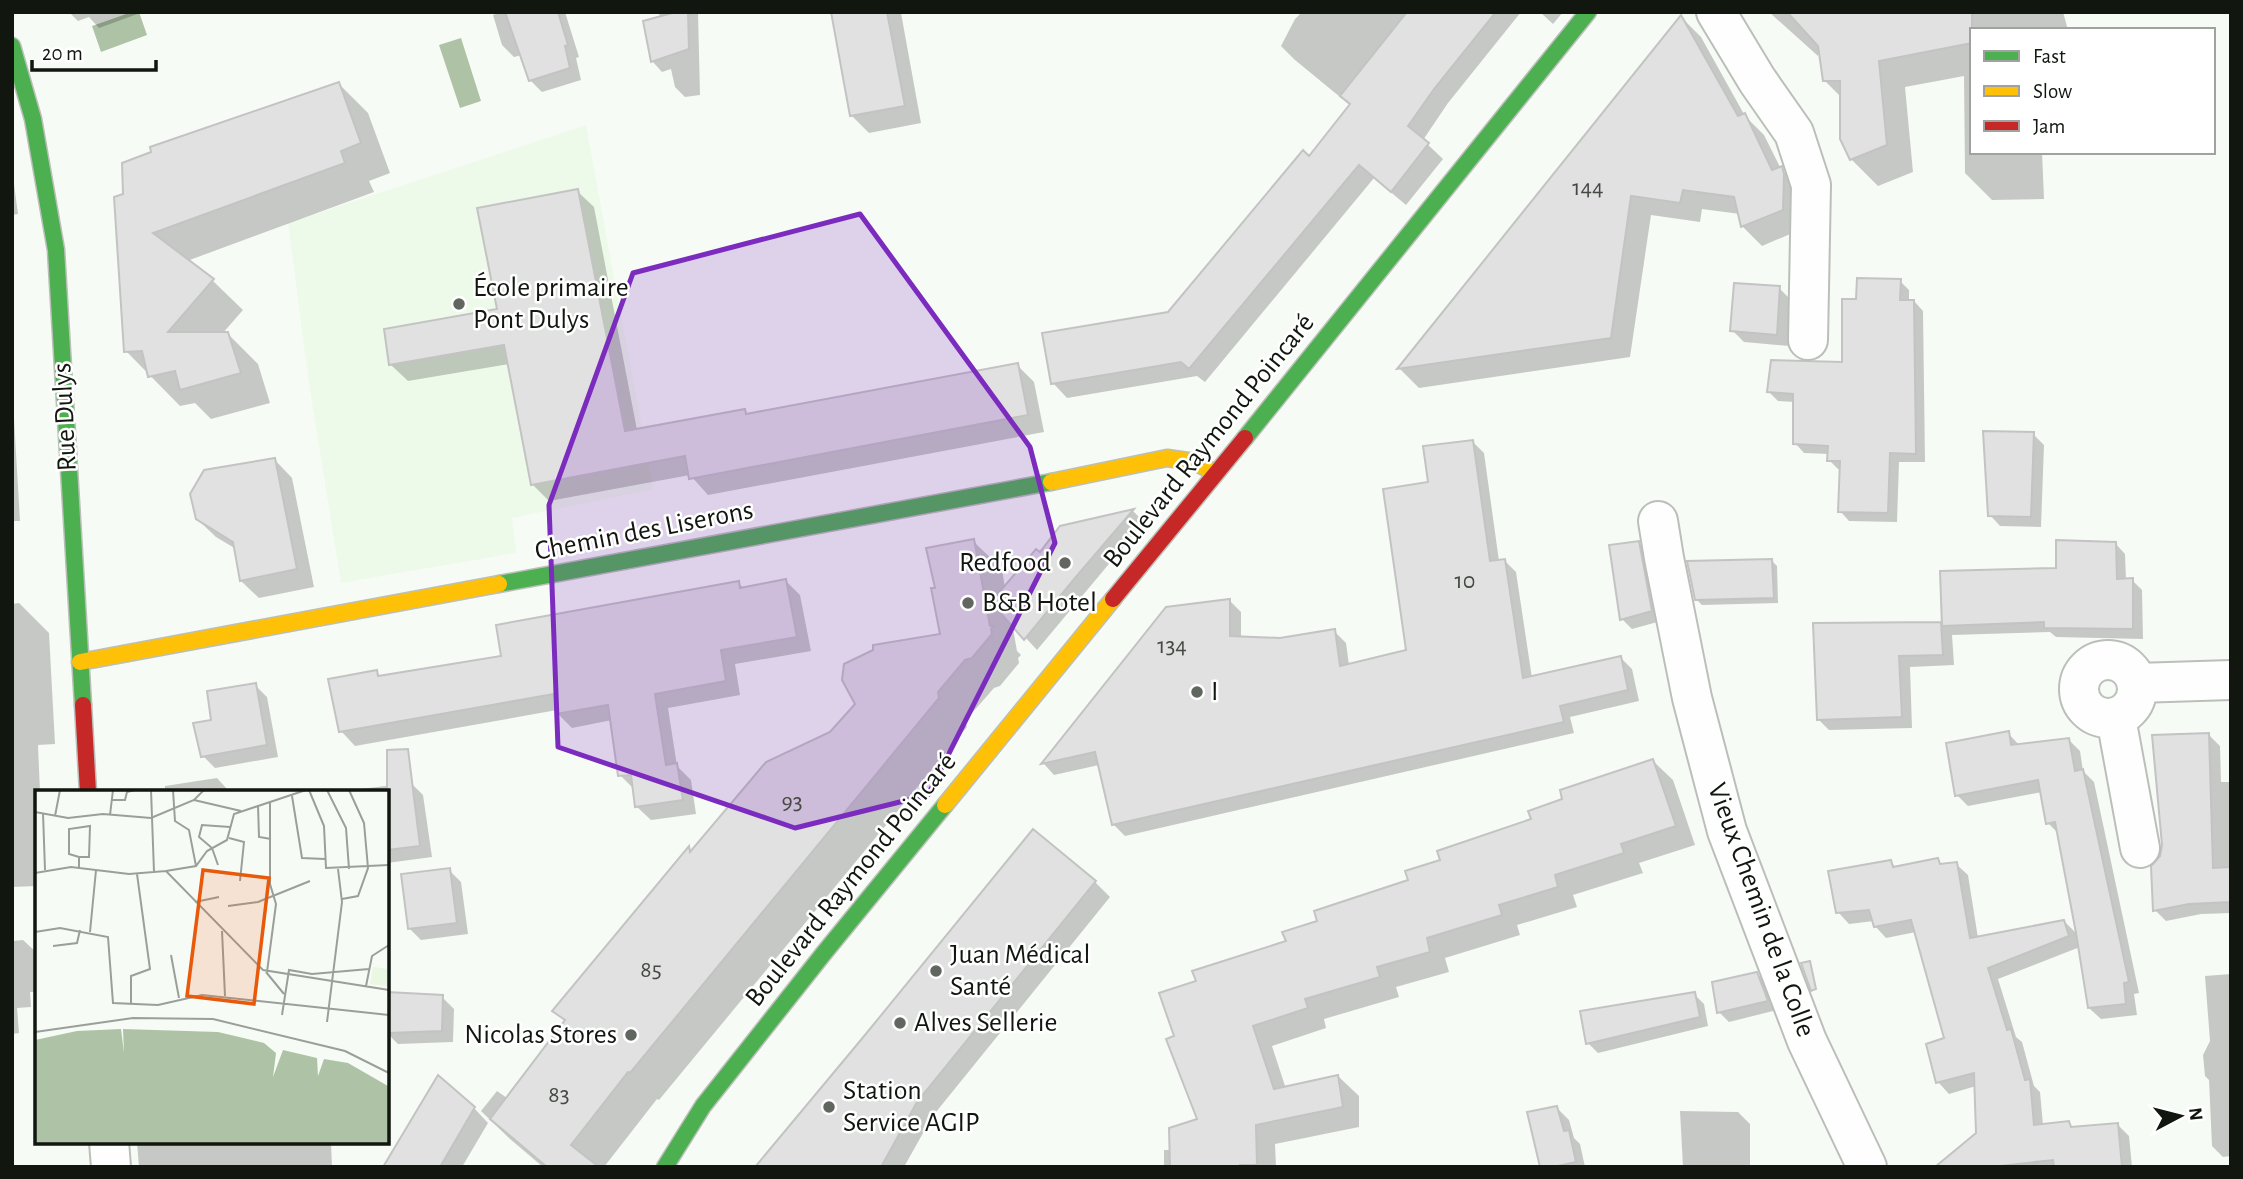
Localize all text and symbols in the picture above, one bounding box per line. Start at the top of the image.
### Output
scale bar [32,28,156,72]
legend [1970,28,2215,154]
text: 20 m [42,43,83,64]
text: Fast [2033,46,2066,67]
text: Slow [2033,81,2072,102]
text: Jam [2033,116,2065,137]
house number: 144 [1572,176,1604,200]
place label: École primaire Pont Dulys [473,271,629,334]
marker: École primaire Pont Dulys [451,296,467,312]
street label: Boulevard Raymond Poincaré [1098,309,1320,573]
street label: Rue Dulys [48,362,82,472]
street label: Chemin des Liserons [533,496,755,566]
place label: Redfood [959,549,1051,577]
marker: Redfood [1057,555,1073,571]
house number: 10 [1455,569,1475,593]
place label: B&B Hotel [982,589,1097,617]
marker: B&B Hotel [960,595,976,611]
house number: 134 [1157,634,1187,658]
place label: I [1211,678,1219,706]
marker: I [1189,684,1205,700]
street label: Boulevard Raymond Poincaré [740,748,962,1012]
street label: Vieux Chemin de la Colle [1702,779,1820,1041]
inset map [35,790,388,1144]
house number: 93 [781,790,803,814]
place label: Juan Médical Santé [950,941,1090,1001]
house number: 85 [640,958,662,982]
marker: Juan Médical Santé [928,963,944,979]
place label: Alves Sellerie [914,1009,1057,1037]
marker: Alves Sellerie [892,1015,908,1031]
place label: Nicolas Stores [464,1021,617,1049]
marker: Nicolas Stores [623,1027,639,1043]
place label: Station Service AGIP [843,1077,980,1137]
north arrow [2145,1081,2215,1151]
house number: 83 [548,1083,570,1107]
marker: Station Service AGIP [821,1099,837,1115]
text: N [2185,1106,2206,1122]

